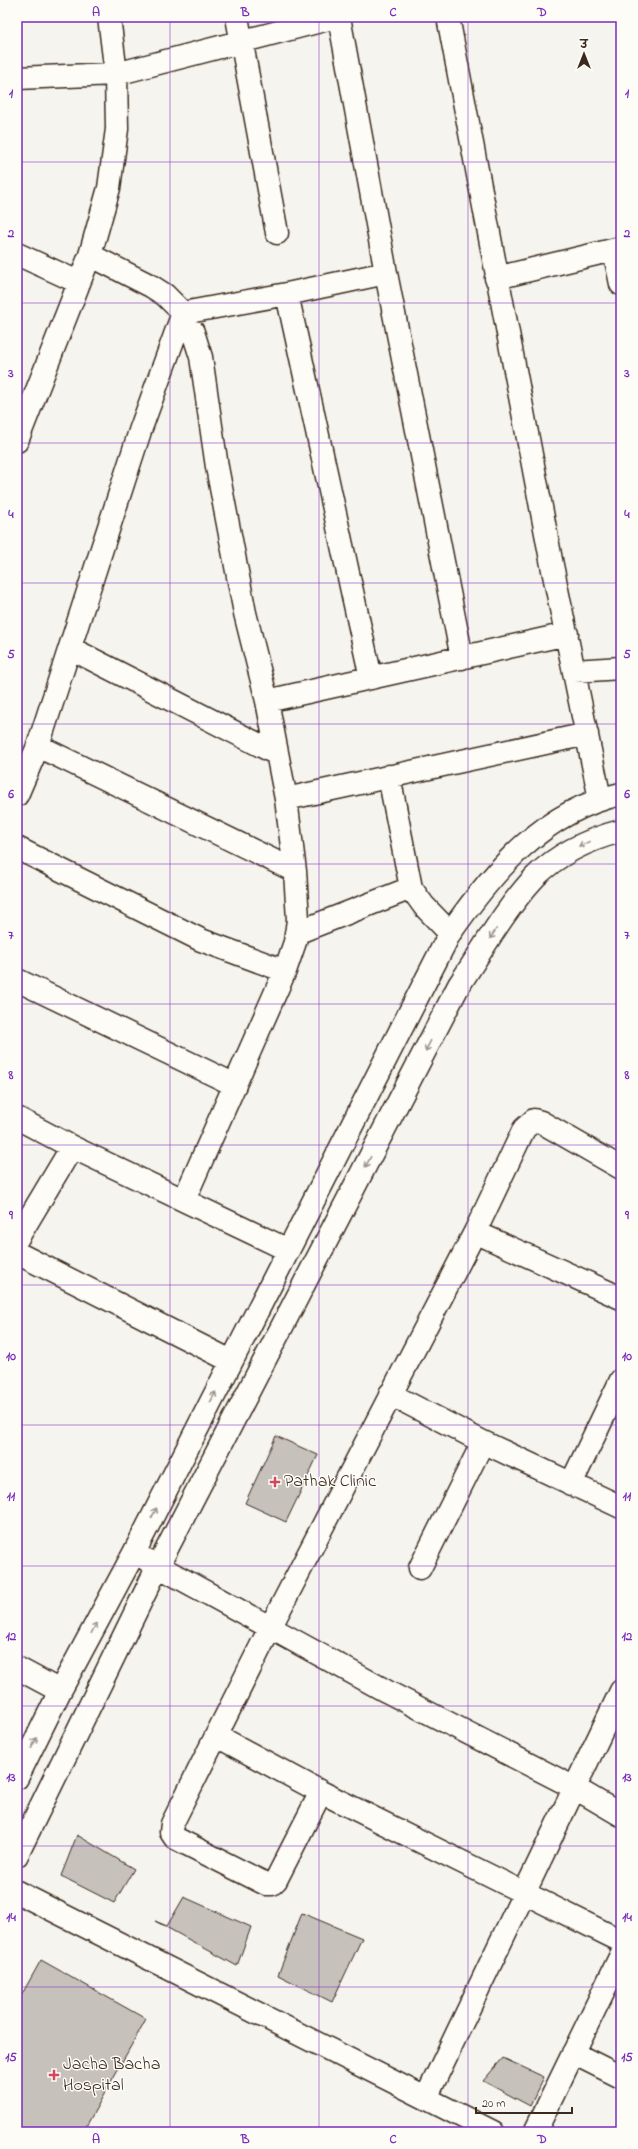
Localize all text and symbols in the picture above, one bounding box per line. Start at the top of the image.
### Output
text: A [92,3,100,22]
text: B [240,3,250,22]
text: C [389,3,397,22]
text: D [536,3,547,22]
north arrow [564,34,604,74]
text: उ [579,37,589,53]
text: 1 [9,84,14,103]
text: 1 [625,84,630,103]
text: 2 [7,224,15,243]
text: 2 [623,224,631,243]
text: 3 [7,364,14,383]
text: 3 [623,364,630,383]
text: 4 [7,505,14,524]
text: 4 [623,505,630,524]
text: 5 [7,645,15,664]
text: 5 [623,645,631,664]
text: 6 [7,785,14,804]
text: 6 [623,785,630,804]
one-way arrow [579,841,591,848]
text: 7 [8,926,14,945]
text: 7 [624,926,630,945]
one-way arrow [489,928,497,939]
one-way arrow [424,1040,431,1052]
text: 8 [8,1066,14,1085]
text: 8 [624,1066,630,1085]
one-way arrow [364,1155,372,1167]
text: 9 [8,1206,14,1225]
text: 9 [624,1206,630,1225]
text: 10 [6,1347,16,1366]
text: 10 [622,1347,632,1366]
one-way arrow [210,1391,217,1403]
place label: Pathak Clinic [284,1469,376,1495]
marker: Pathak Clinic [269,1476,281,1488]
text: 11 [7,1487,16,1506]
text: 11 [623,1487,632,1506]
one-way arrow [151,1507,158,1519]
one-way arrow [90,1622,98,1634]
text: 12 [6,1627,17,1646]
text: 12 [622,1627,633,1646]
one-way arrow [31,1738,38,1750]
text: 13 [6,1768,16,1787]
text: 13 [622,1768,632,1787]
text: 14 [6,1908,16,1927]
text: 14 [622,1908,632,1927]
text: 15 [5,2048,17,2067]
text: 15 [621,2048,633,2067]
place label: Jacha Bacha Hospital [63,2052,160,2099]
marker: Jacha Bacha Hospital [48,2069,60,2081]
scale bar [476,2089,572,2115]
text: 20 m [482,2095,505,2113]
text: A [92,2130,100,2149]
text: B [240,2130,250,2149]
text: C [389,2130,397,2149]
text: D [536,2130,547,2149]

